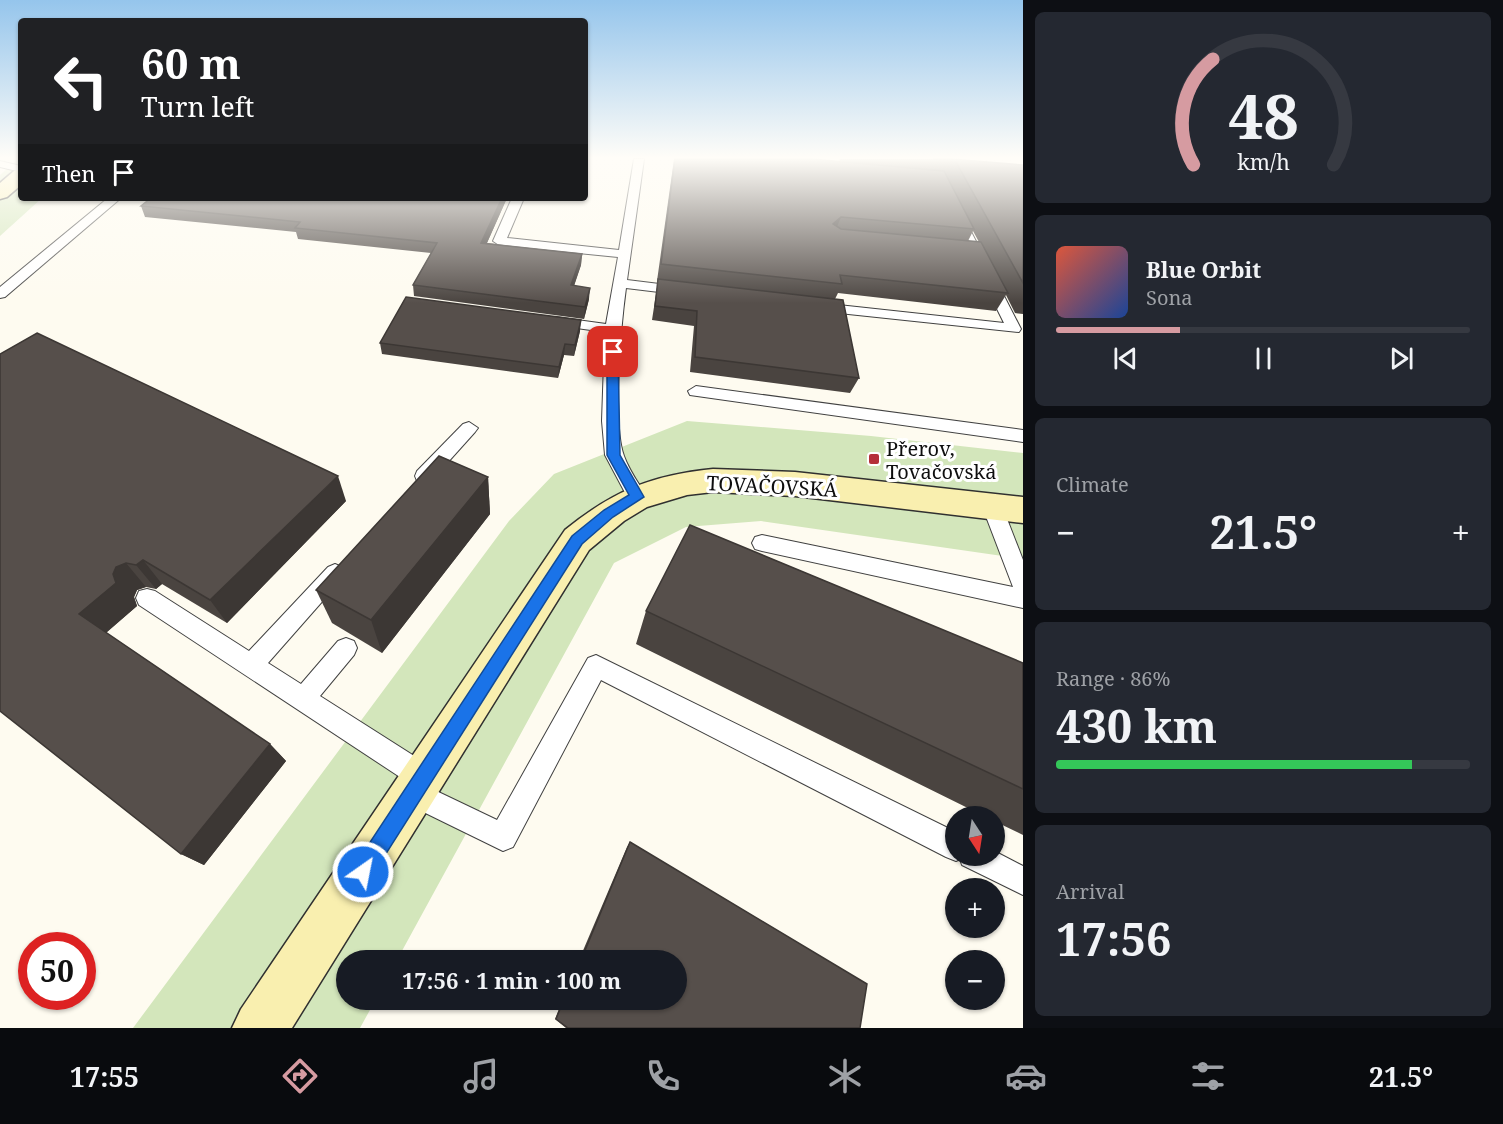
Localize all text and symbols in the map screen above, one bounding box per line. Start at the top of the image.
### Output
text: 60 m [141,34,241,91]
icon: left [42,42,120,120]
text: 48 [1228,72,1298,157]
text: Turn left [141,88,254,125]
text: km/h [1237,147,1290,176]
icon: arrive [107,156,140,189]
text: Then [42,158,95,188]
text: Blue Orbit [1146,254,1261,284]
text: Sona [1146,284,1193,311]
pin [587,326,638,377]
icon: arrive [596,335,629,368]
icon: previous [1109,342,1142,375]
icon: pause [1247,342,1280,375]
icon: next [1385,342,1418,375]
place label: Přerov, Tovačovská [886,435,997,485]
marker: Přerov, Tovačovská [867,452,881,466]
street label: TOVAČOVSKÁ [706,469,839,503]
text: Climate [1056,471,1129,498]
text: 21.5° [1210,501,1317,562]
text: − [1056,510,1075,555]
text: + [1452,510,1470,555]
text: Range · 86% [1056,665,1170,692]
text: 430 km [1056,695,1217,756]
north arrow [945,806,1005,866]
map controls [945,806,1005,1010]
position arrow [331,840,395,904]
button: + [945,878,1005,938]
text: Arrival [1056,878,1124,905]
text: 17:56 [1056,908,1171,969]
speed limit sign: 50 [18,932,96,1010]
button: − [945,950,1005,1010]
text: 17:56 · 1 min · 100 m [402,965,621,995]
icon: directions [279,1055,321,1097]
icon: music [460,1055,502,1097]
icon: phone [642,1055,684,1097]
icon: climate [824,1055,866,1097]
icon: car [1005,1055,1047,1097]
icon: filters [1187,1055,1229,1097]
text: 17:55 [70,1058,139,1095]
text: 21.5° [1369,1058,1433,1095]

